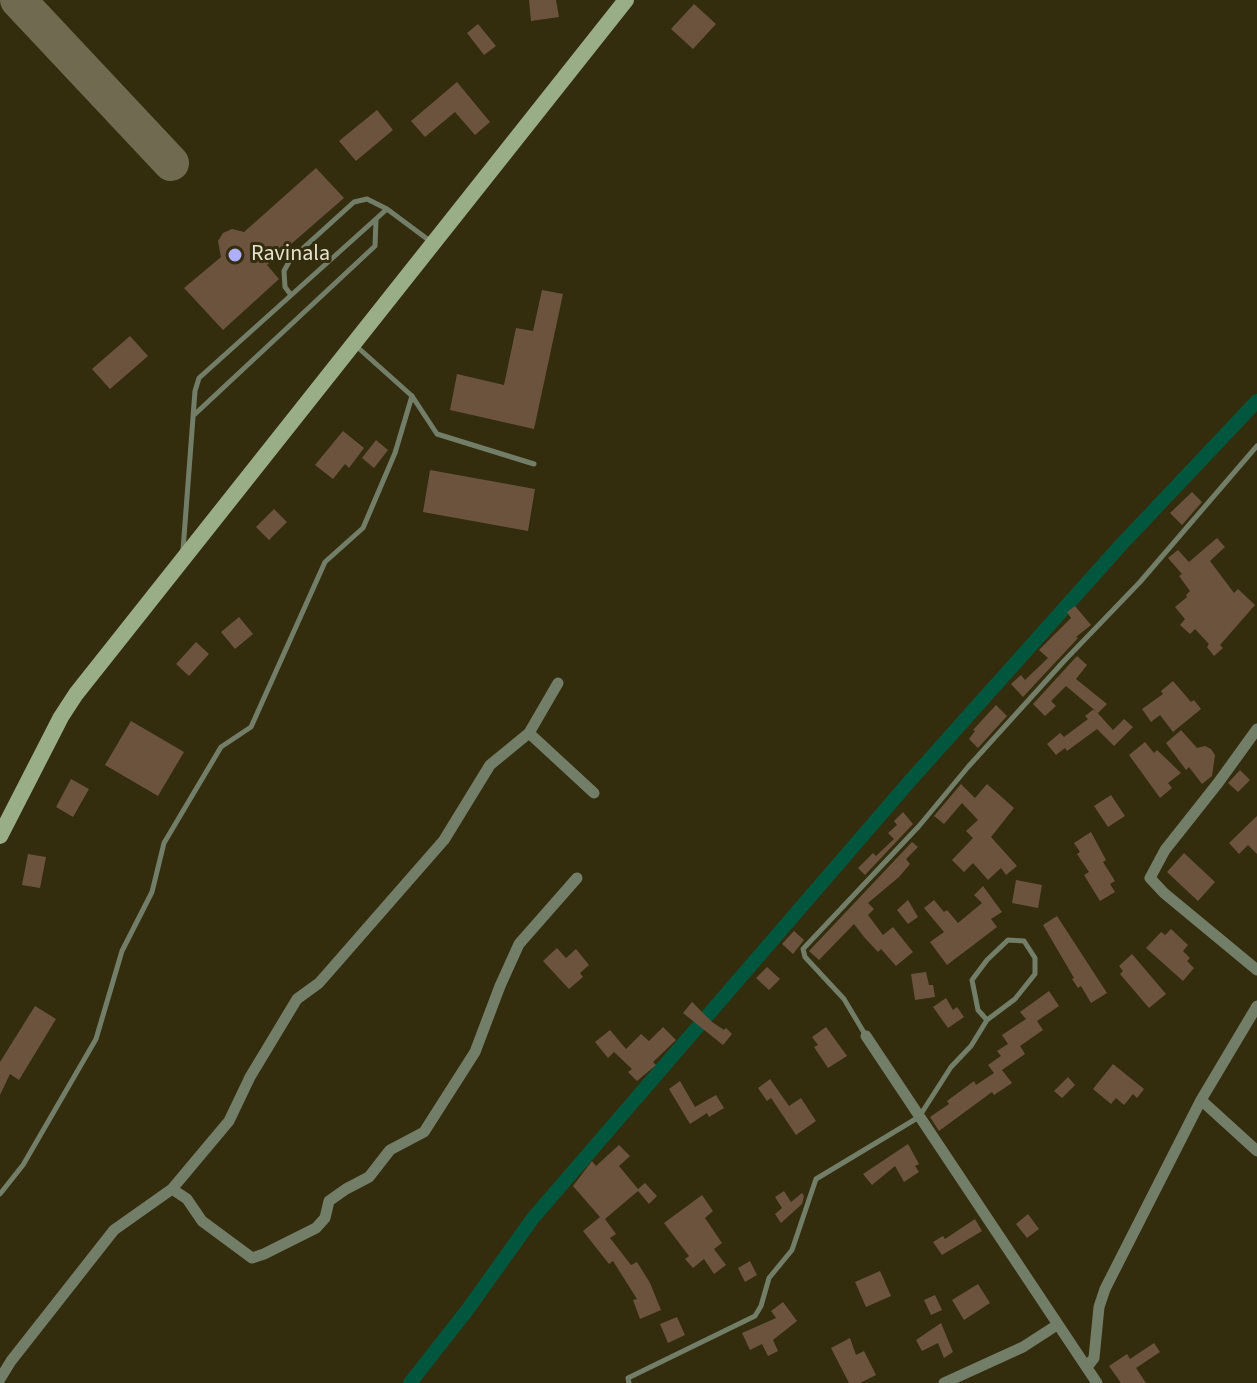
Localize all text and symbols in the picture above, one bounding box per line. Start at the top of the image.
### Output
place label: Ravinala [251,242,330,268]
marker: Ravinala [226,246,244,264]

